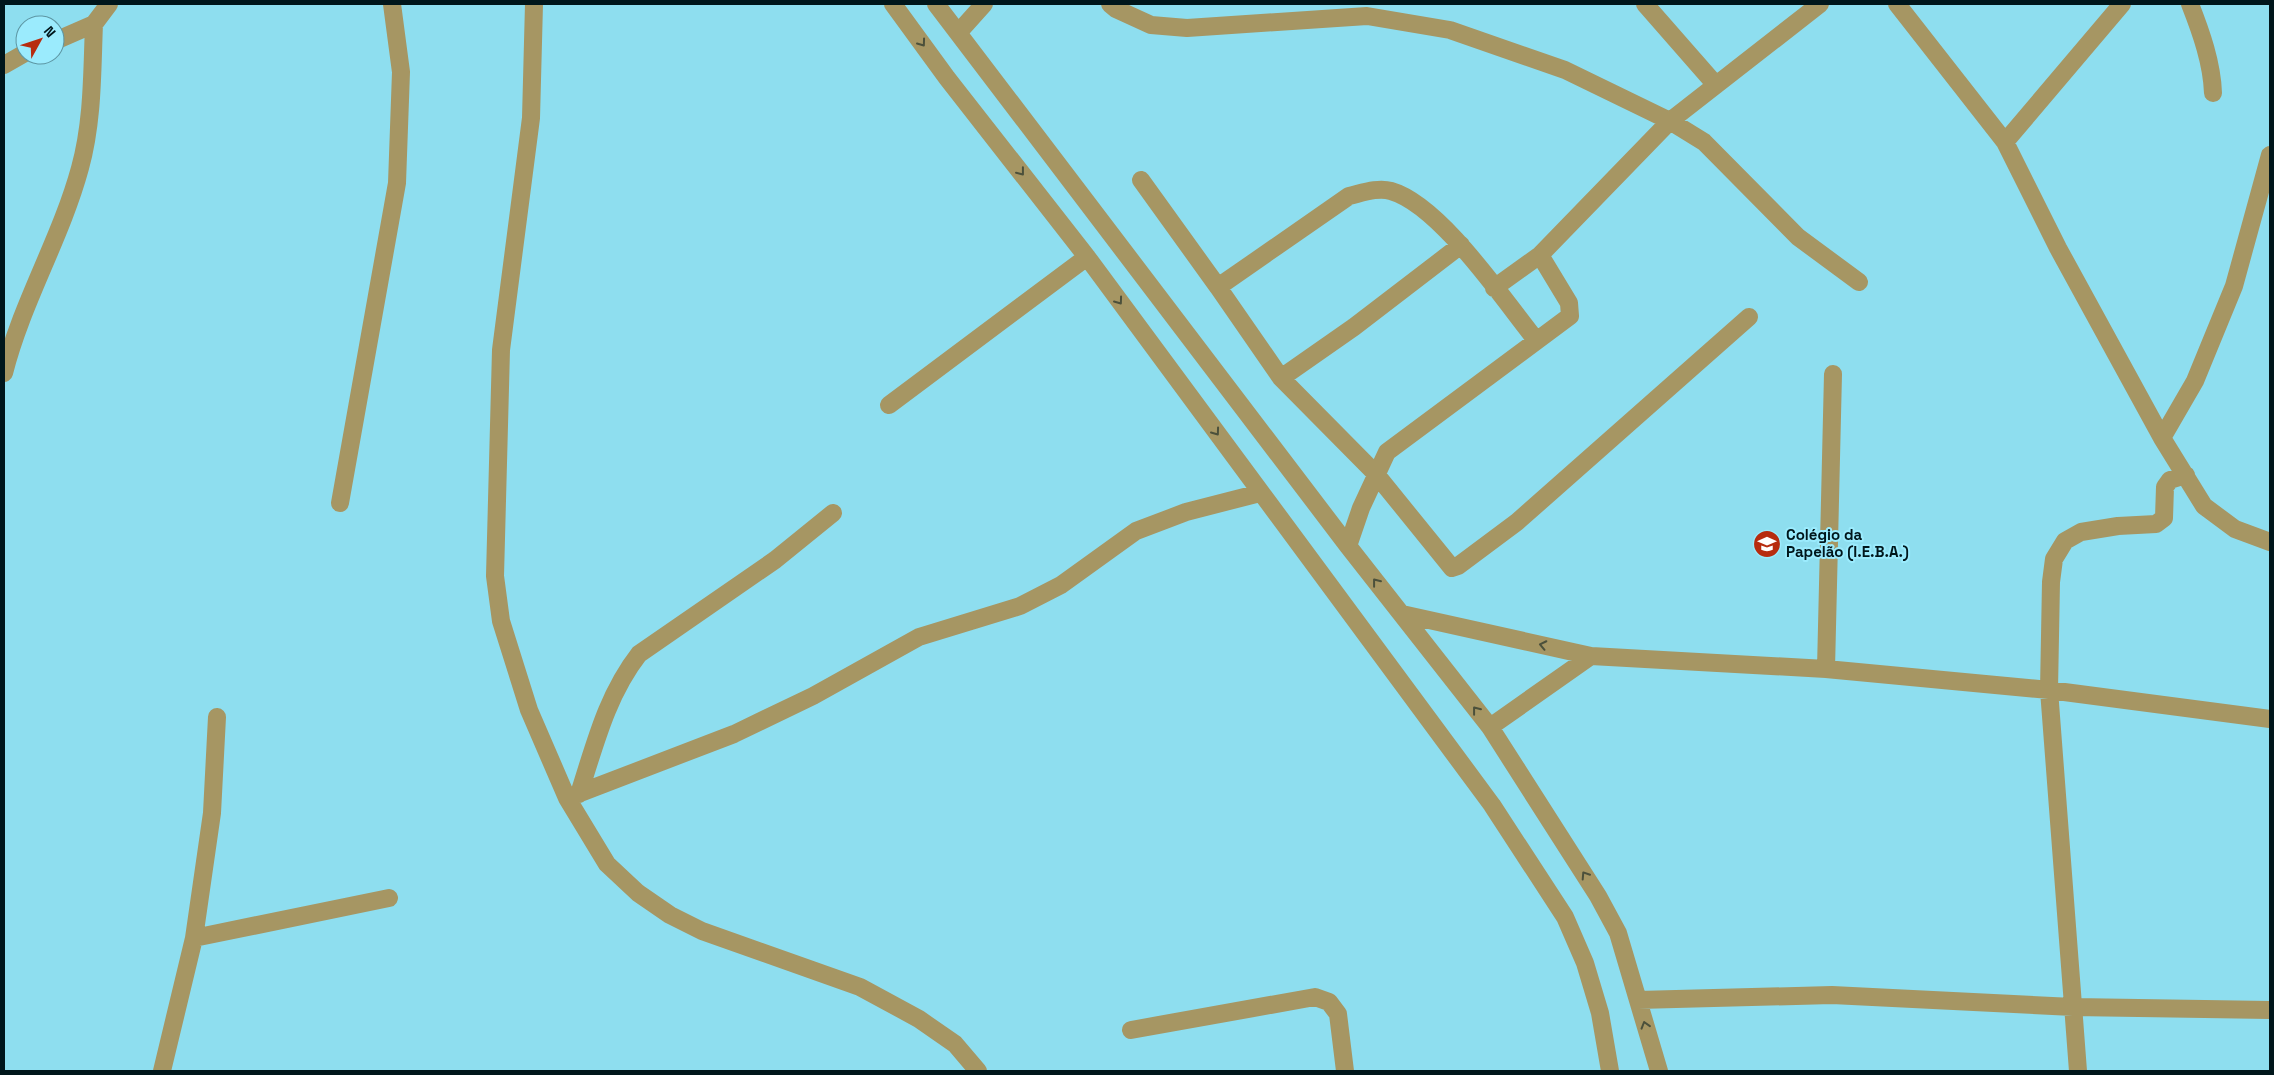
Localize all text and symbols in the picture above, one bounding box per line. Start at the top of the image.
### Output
north arrow [15,15,65,65]
text: N [40,22,60,41]
one-way arrow [916,37,925,47]
one-way arrow [1015,166,1023,175]
one-way arrow [1114,295,1122,304]
one-way arrow [1210,426,1218,435]
place label: Colégio da Papelão (I.E.B.A.) [1786,525,1909,561]
school or university icon: Colégio da Papelão (I.E.B.A.) [1752,529,1782,559]
one-way arrow [1374,579,1382,588]
one-way arrow [1539,640,1548,651]
one-way arrow [1474,707,1482,716]
one-way arrow [1581,871,1591,880]
one-way arrow [1641,1021,1651,1029]

